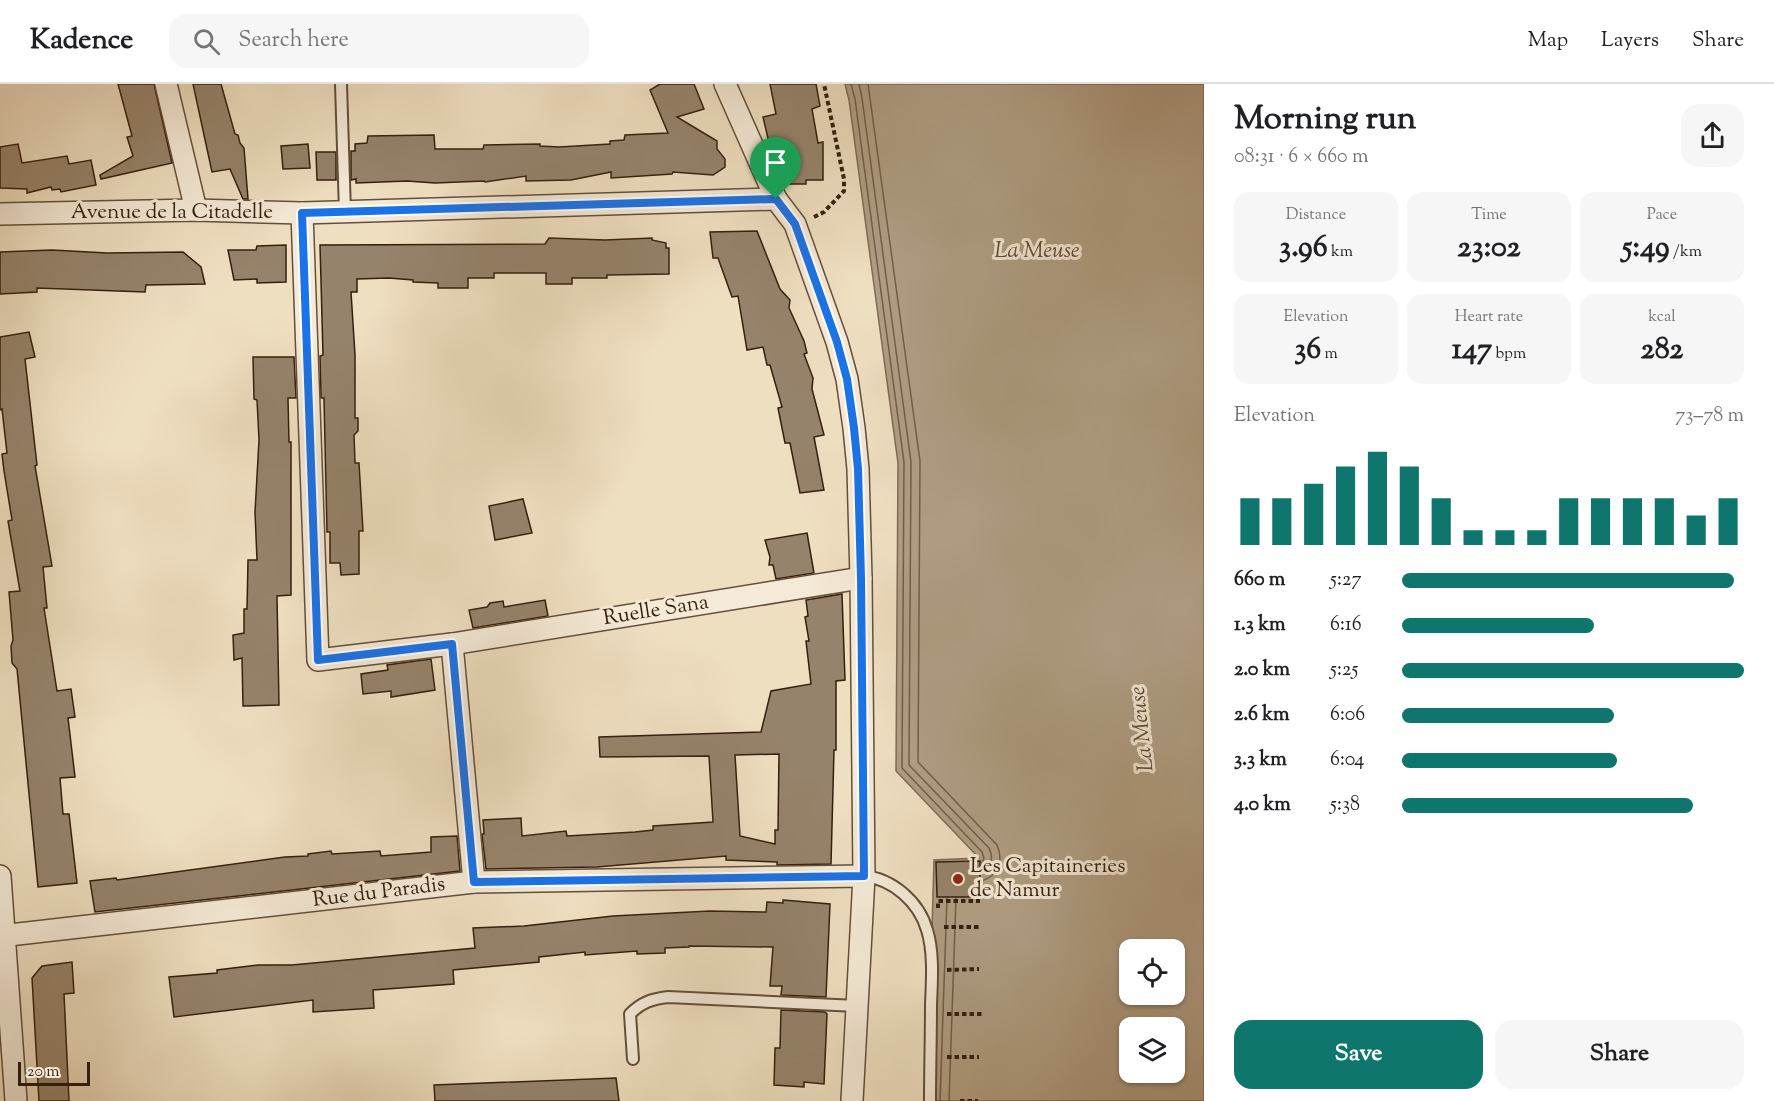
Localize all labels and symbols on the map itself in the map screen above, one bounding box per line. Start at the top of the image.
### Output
pin [750,137,801,199]
street label: Avenue de la Citadelle [71,198,273,228]
water label: La Meuse [994,236,1080,268]
street label: Ruelle Sana [601,588,711,634]
water label: La Meuse [1123,685,1163,773]
place label: Les Capitaineries de Namur [970,852,1125,906]
street label: Rue du Paradis [311,870,447,916]
marker: Les Capitaineries de Namur [951,872,965,886]
scale bar [18,1059,90,1086]

